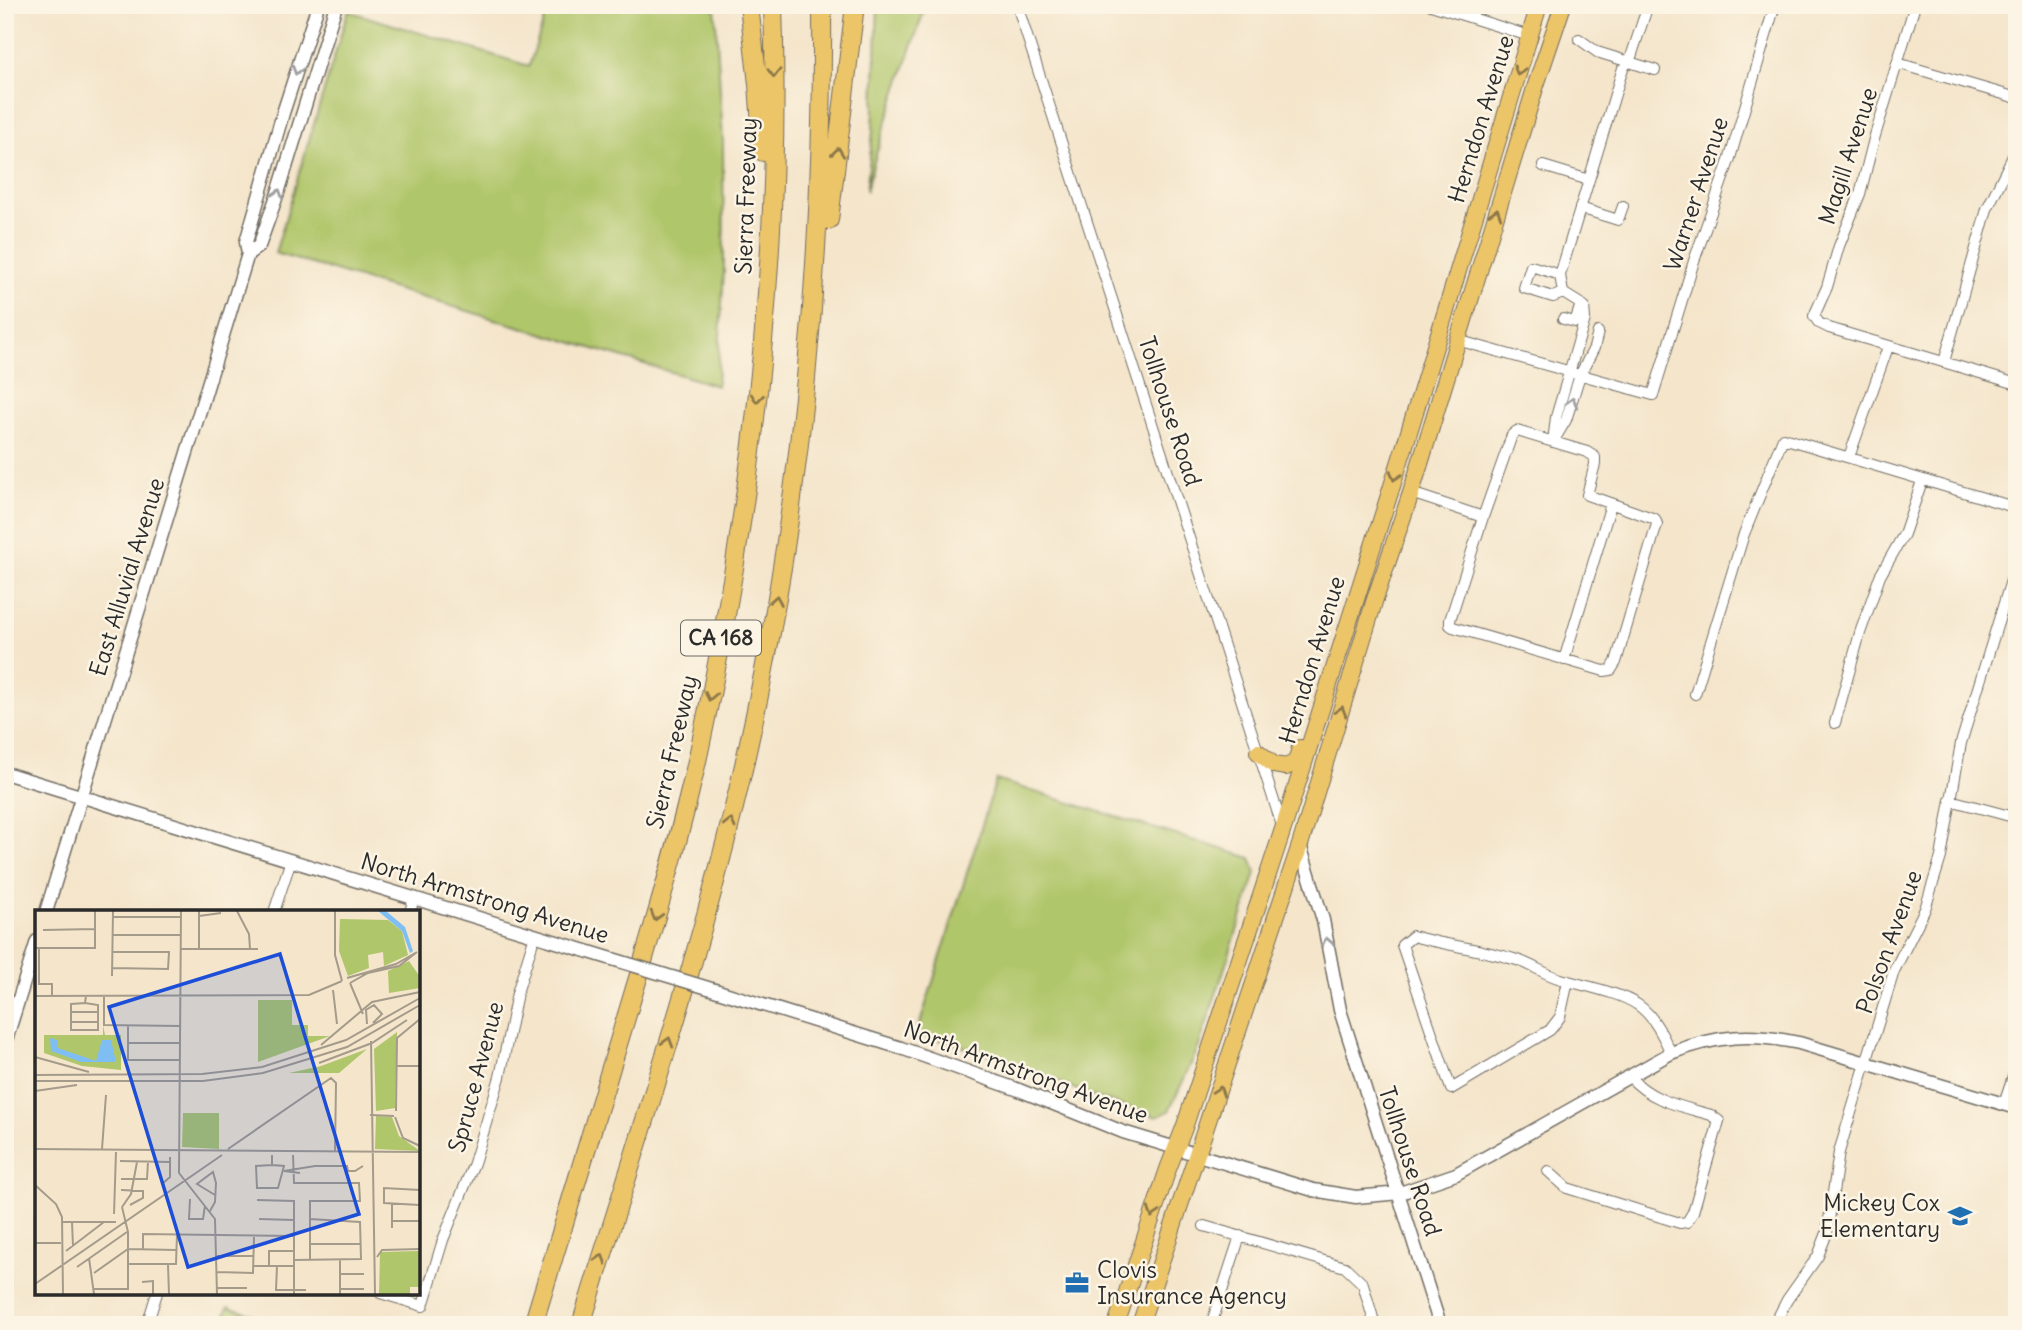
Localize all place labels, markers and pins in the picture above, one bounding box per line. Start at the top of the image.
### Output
place label: Mickey Cox Elementary [1820,1188,1940,1243]
school or university icon: Mickey Cox Elementary [1946,1202,1974,1230]
place label: Clovis Insurance Agency [1097,1255,1287,1310]
office icon: Clovis Insurance Agency [1063,1269,1091,1297]

